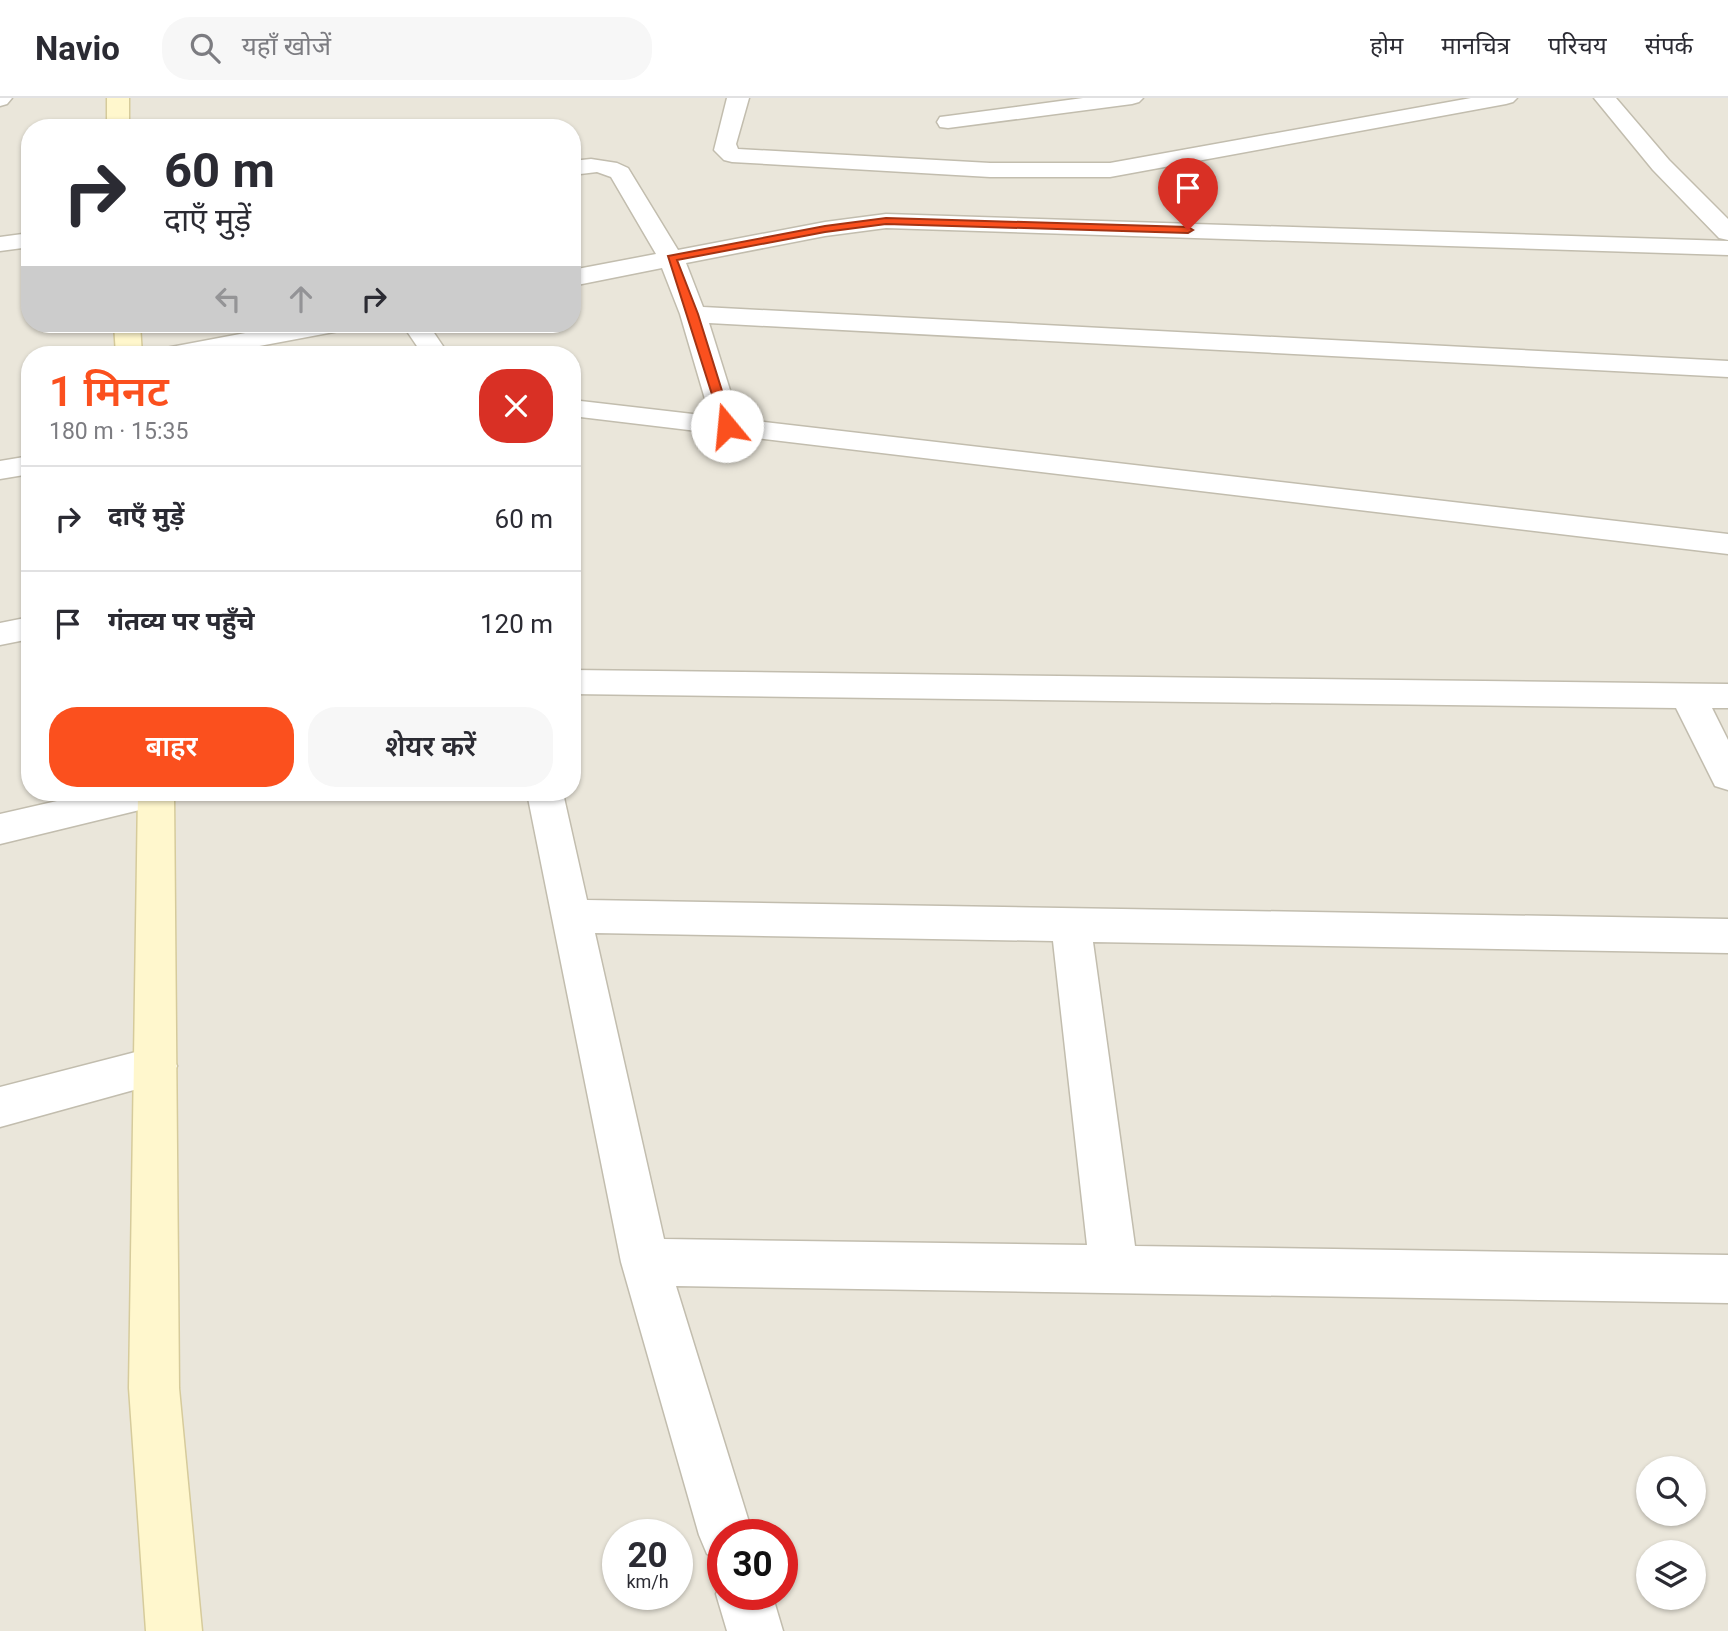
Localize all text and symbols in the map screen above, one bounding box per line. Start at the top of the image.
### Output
search box [162,17,652,80]
text: Navio [35,29,120,68]
icon: search [186,29,224,67]
text: यहाँ खोजें [242,31,331,61]
text: होम [1370,32,1403,60]
text: मानचित्र [1441,32,1510,60]
text: परिचय [1548,32,1607,60]
text: संपर्क [1645,32,1693,60]
text: 60 m [164,142,275,199]
icon: right [49,147,140,238]
pin [1158,158,1218,230]
icon: arrive [1169,169,1207,207]
text: दाएँ मुड़ें [164,201,251,239]
icon: left [209,280,247,318]
icon: ahead [282,280,320,318]
icon: right [355,280,393,318]
text: 1 मिनट [49,367,169,416]
button: close [479,369,553,443]
position arrow [690,389,764,463]
text: 180 m · 15:35 [49,418,188,445]
icon: right [49,500,87,538]
text: दाएँ मुड़ें [108,501,184,531]
text: 60 m [495,504,553,534]
icon: arrive [49,605,87,643]
text: गंतव्य पर पहुँचे [108,606,255,636]
text: 120 m [480,609,553,639]
button: बाहर [49,707,294,787]
button: शेयर करें [308,707,553,787]
map controls [1636,1456,1706,1610]
button: search [1636,1456,1706,1526]
speed limit sign: 30 [707,1519,798,1610]
text: 20 [627,1535,668,1576]
button: layers [1636,1540,1706,1610]
text: km/h [626,1571,669,1592]

